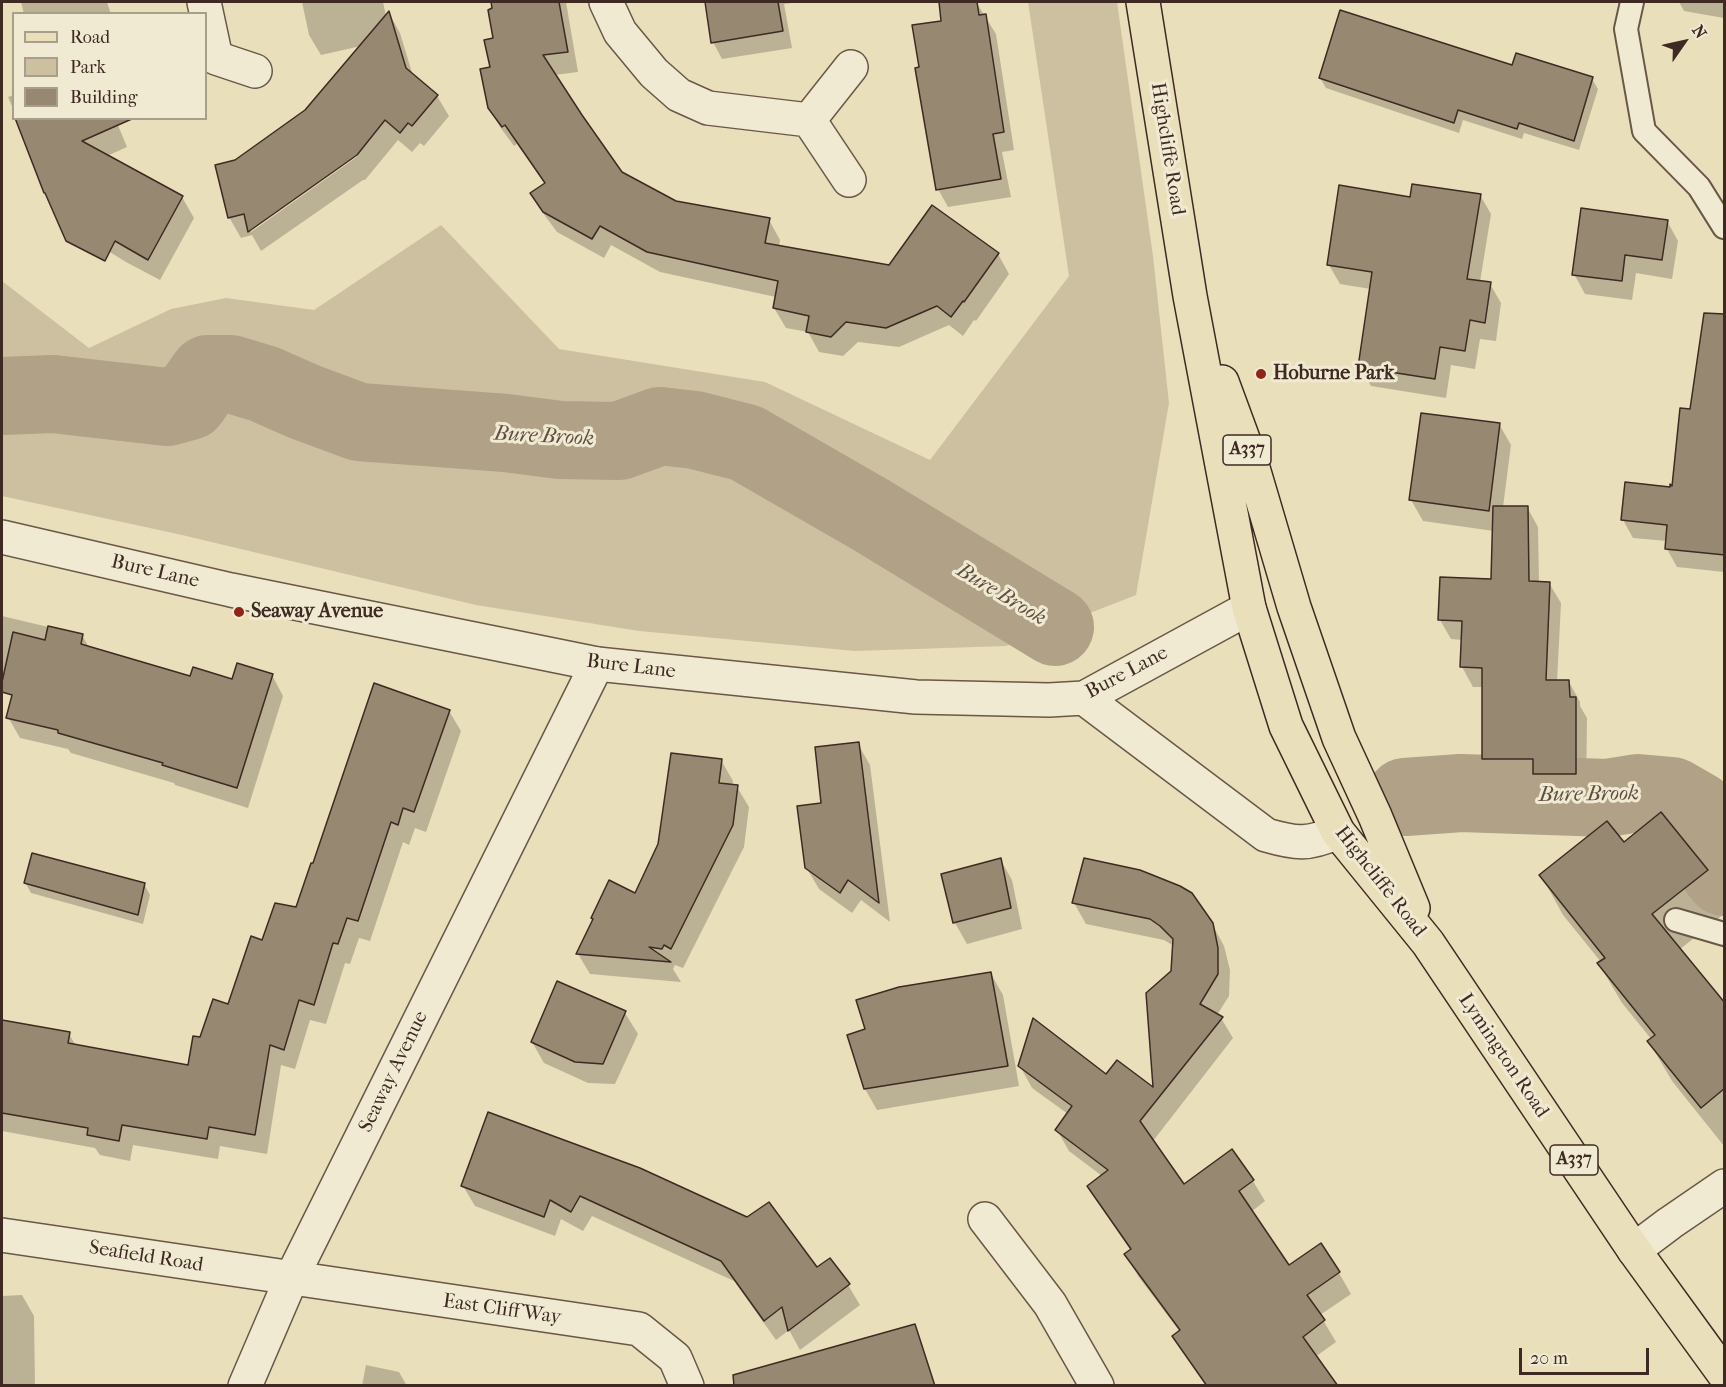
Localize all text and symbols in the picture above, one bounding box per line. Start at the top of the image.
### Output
legend [12,12,207,120]
north arrow [1654,12,1714,72]
text: N [1688,21,1711,42]
text: Road [70,27,110,48]
text: Park [70,57,106,78]
street label: Highcliffe Road [1145,81,1189,217]
text: Building [70,87,137,108]
place label: Hoburne Park [1273,362,1394,386]
marker: Hoburne Park [1254,367,1268,381]
water label: Bure Brook [493,422,595,452]
road number: A337 [1223,435,1271,465]
street label: Bure Lane [109,550,201,594]
water label: Bure Brook [952,558,1050,632]
place label: Seaway Avenue [251,600,383,624]
marker: Seaway Avenue [232,605,246,619]
street label: Bure Lane [1082,641,1172,705]
street label: Bure Lane [585,650,677,684]
water label: Bure Brook [1539,782,1639,808]
street label: Highcliffe Road [1329,822,1431,942]
street label: Lymington Road [1453,989,1553,1123]
street label: Seaway Avenue [354,1007,434,1137]
road number: A337 [1550,1145,1598,1175]
street label: Seafield Road [87,1236,205,1278]
street label: East Cliff Way [441,1290,563,1330]
scale bar [1522,1336,1652,1374]
text: 20 m [1530,1348,1568,1369]

